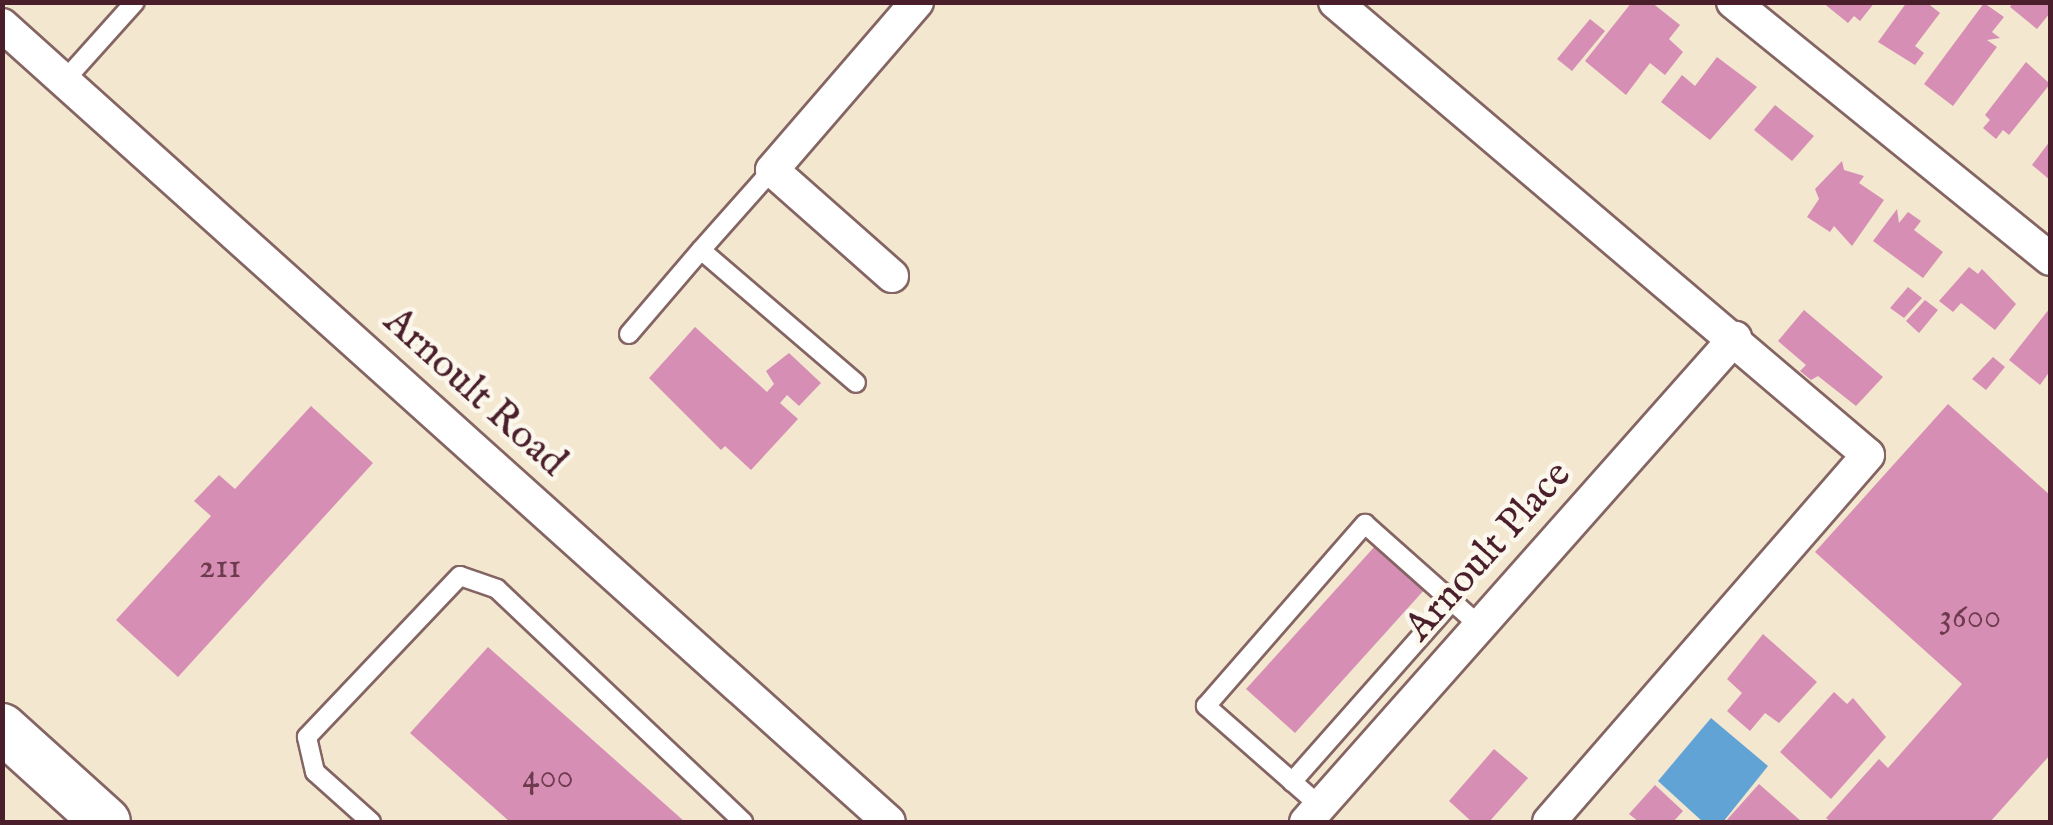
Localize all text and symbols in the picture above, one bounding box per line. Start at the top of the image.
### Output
street label: Arnoult Road [373,299,575,487]
street label: Arnoult Place [1396,452,1582,652]
house number: 211 [199,547,241,589]
house number: 3600 [1939,597,2001,639]
house number: 400 [522,757,574,799]

